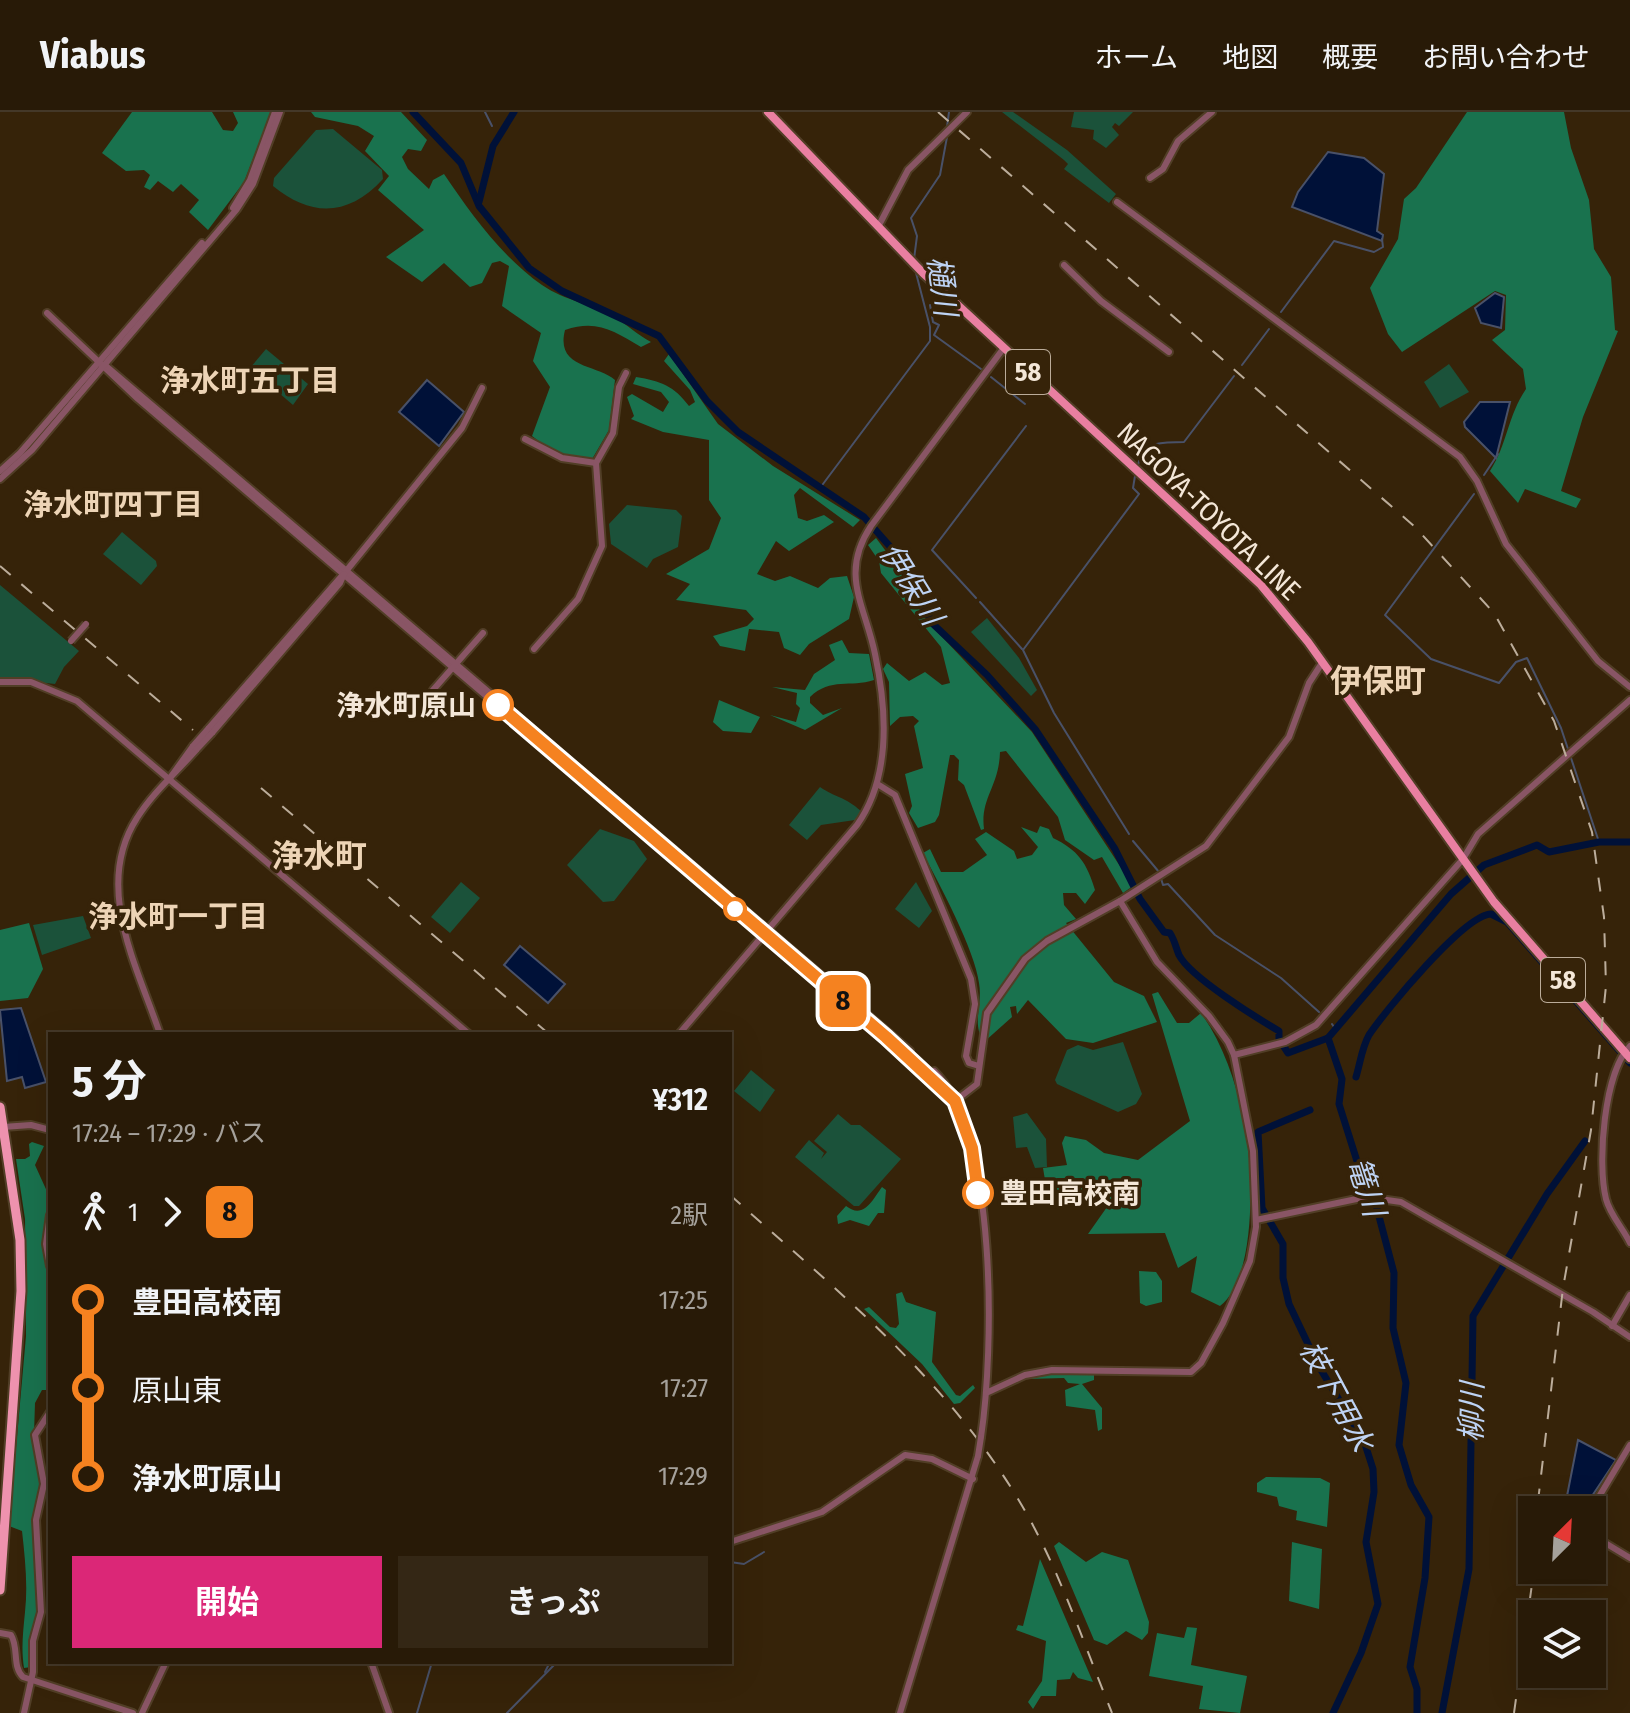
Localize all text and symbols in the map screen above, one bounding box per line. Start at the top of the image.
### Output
text: Viabus [40,32,146,78]
text: ホーム [1095,41,1178,74]
text: 地図 [1222,41,1278,74]
text: 概要 [1322,41,1378,74]
text: お問い合わせ [1422,41,1590,74]
water label: 樋川 [920,254,964,321]
road number: 58 [1006,350,1050,394]
district label: 浄水町五丁目 [160,363,340,399]
street label: NAGOYA-TOYOTA LINE [1110,416,1307,607]
district label: 浄水町四丁目 [23,487,203,523]
water label: 伊保川 [872,536,952,634]
district label: 伊保町 [1330,662,1426,700]
place label: 浄水町原山 [336,689,476,722]
marker: 浄水町原山 [483,690,513,720]
district label: 浄水町 [271,837,367,875]
unlabelled marker [724,898,746,920]
district label: 浄水町一丁目 [88,899,268,935]
road number: 58 [1541,958,1585,1002]
line badge: 8 [817,975,869,1027]
text: 8 [836,984,850,1017]
text: 5 分 [72,1055,147,1108]
text: ¥312 [653,1082,708,1118]
text: 17:24 – 17:29 · バス [72,1118,266,1149]
water label: 篭川 [1340,1153,1393,1224]
place label: 豊田高校南 [1000,1177,1140,1210]
marker: 豊田高校南 [963,1178,993,1208]
icon: walk [72,1190,116,1234]
icon: forward [150,1190,194,1234]
text: 8 [222,1195,237,1228]
text: 1 [128,1197,138,1228]
text: 2駅 [671,1200,708,1231]
text: 豊田高校南 [132,1285,282,1321]
text: 17:25 [658,1285,708,1316]
water label: 枝下用水 [1292,1335,1381,1460]
text: 原山東 [132,1373,222,1409]
text: 17:27 [660,1373,708,1404]
water label: 柳川 [1453,1379,1491,1442]
text: 浄水町原山 [132,1461,282,1497]
text: 17:29 [658,1461,708,1492]
north arrow [1518,1496,1606,1584]
map controls [1518,1496,1606,1688]
button: 開始 [72,1556,382,1648]
button: きっぷ [398,1556,708,1648]
button: layers [1518,1600,1606,1688]

